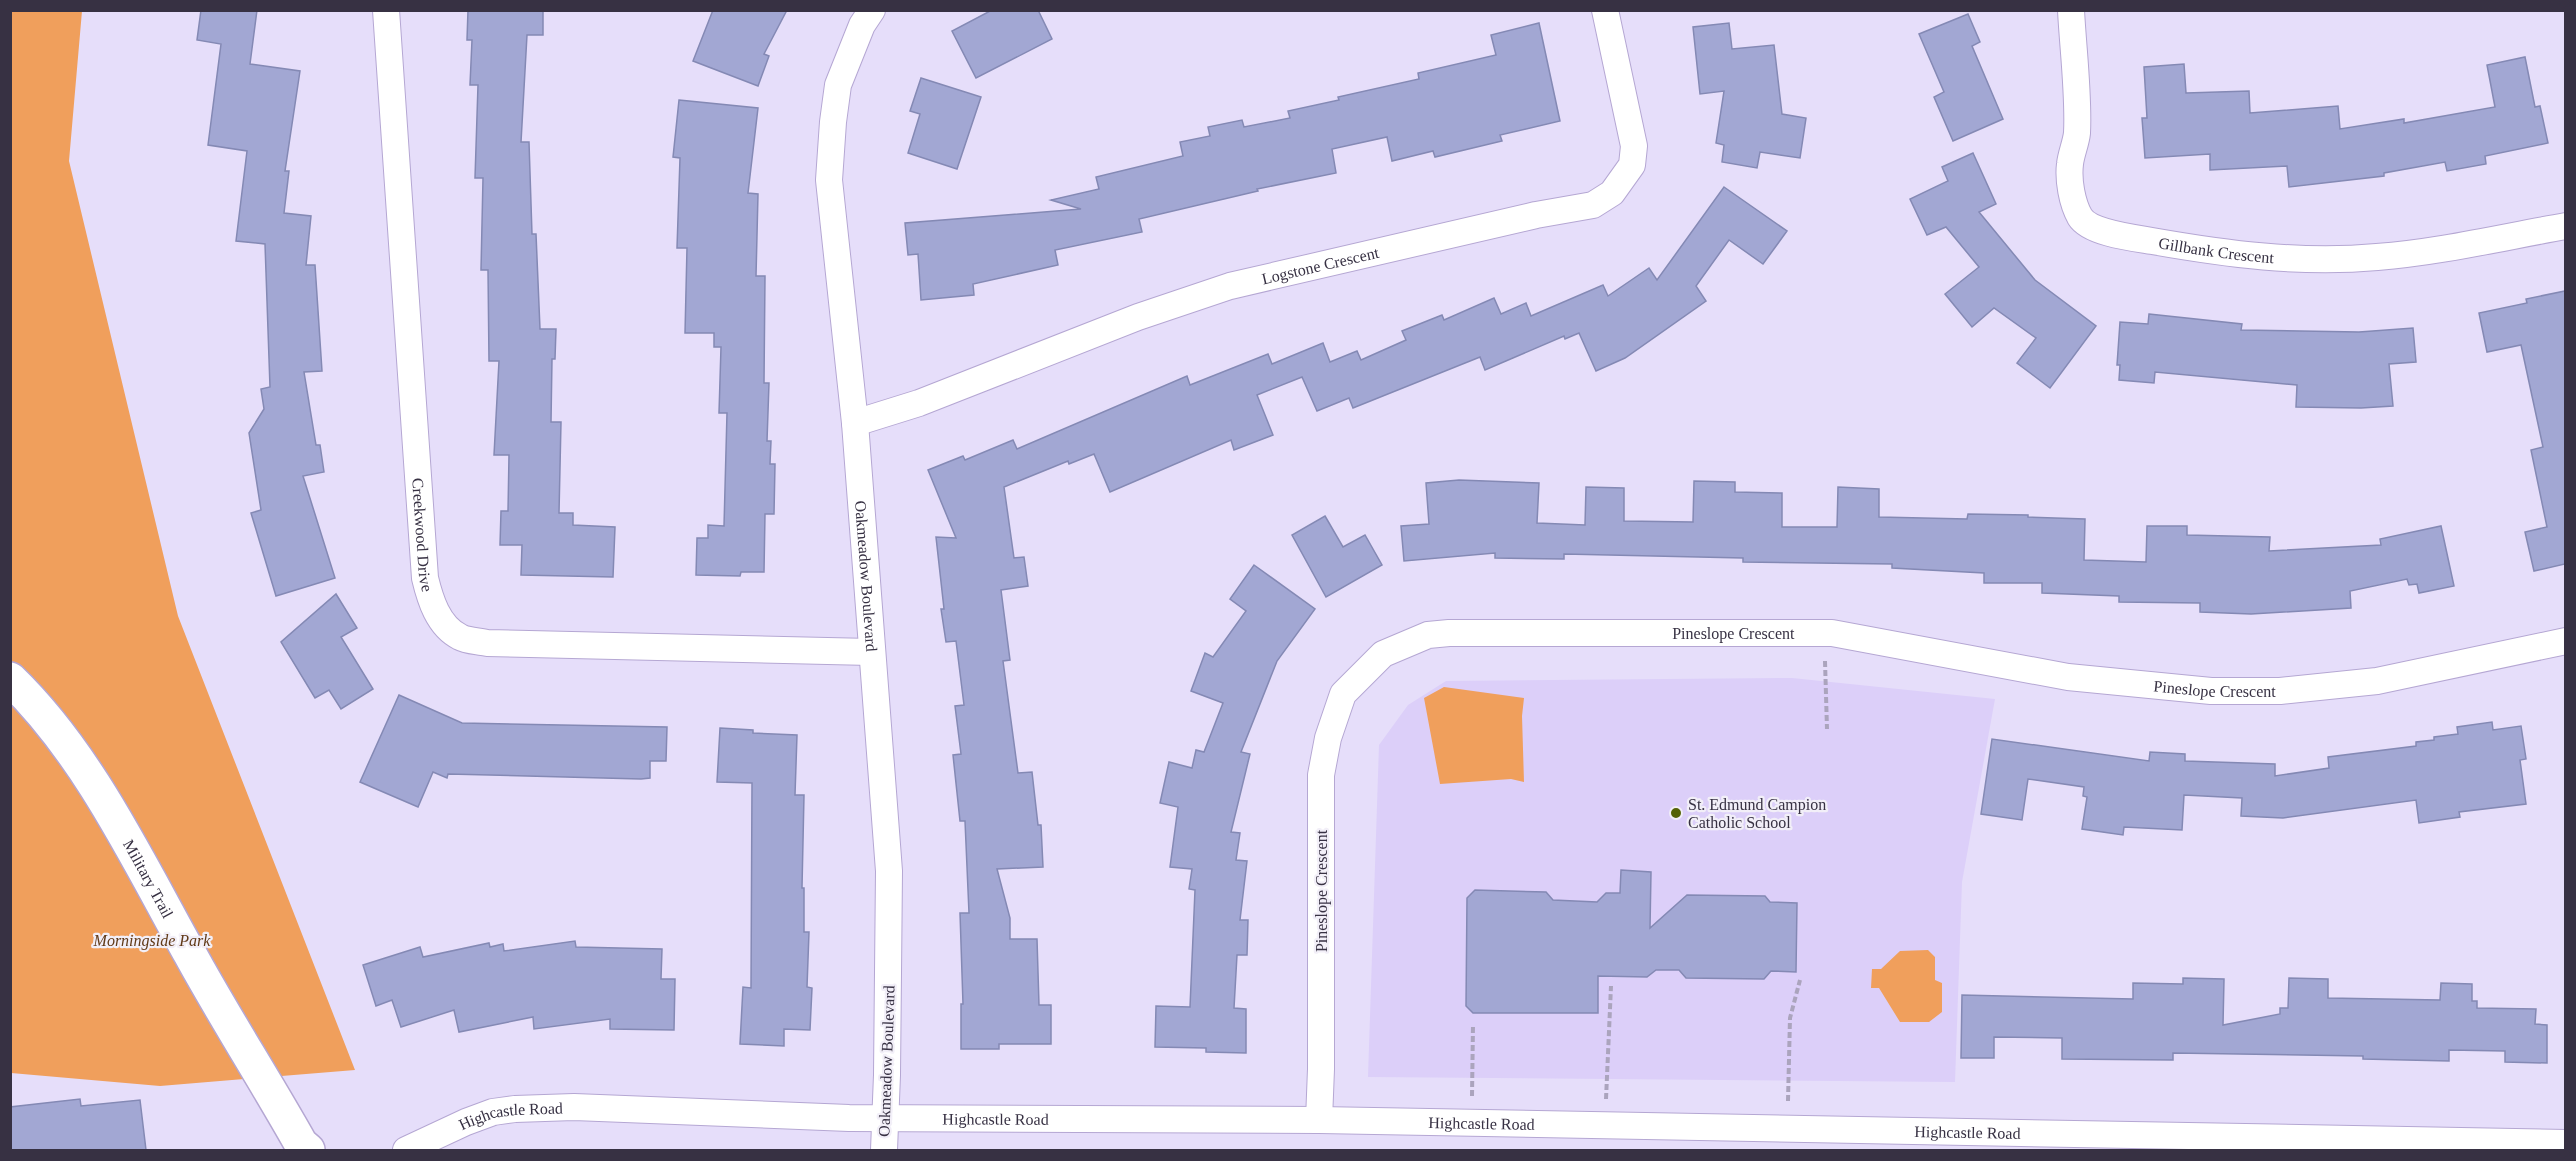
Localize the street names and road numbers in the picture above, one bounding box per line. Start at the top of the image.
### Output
street label: Gillbank Crescent [2157,234,2275,266]
street label: Logstone Crescent [1260,244,1381,287]
street label: Creekwood Drive [409,477,436,594]
street label: Oakmeadow Boulevard [852,500,880,652]
street label: Pineslope Crescent [1672,625,1795,643]
street label: Pineslope Crescent [2153,677,2276,701]
street label: Pineslope Crescent [1313,829,1331,952]
street label: Military Trail [120,837,177,921]
street label: Oakmeadow Boulevard [875,985,898,1137]
street label: Highcastle Road [456,1099,563,1133]
street label: Highcastle Road [942,1110,1049,1128]
street label: Highcastle Road [1428,1114,1535,1133]
street label: Highcastle Road [1914,1123,2021,1142]

